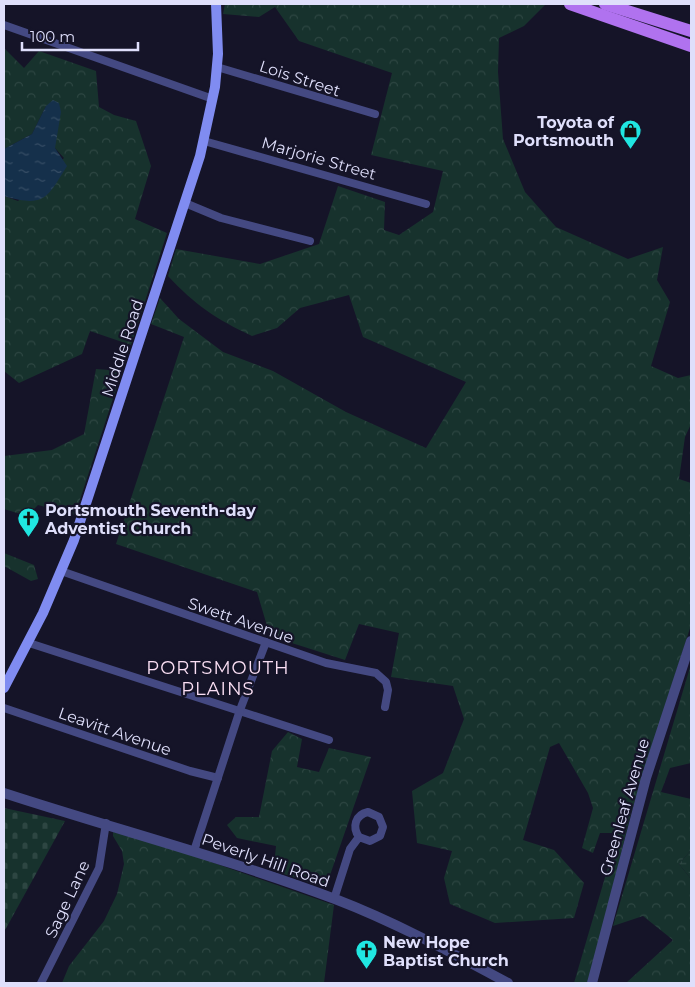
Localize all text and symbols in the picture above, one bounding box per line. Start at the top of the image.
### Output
scale bar [22,20,139,52]
text: 100 m [30,27,75,46]
street label: Lois Street [257,56,343,101]
place label: Toyota of Portsmouth [513,113,615,150]
shop icon: Toyota of Portsmouth [618,119,642,150]
street label: Marjorie Street [259,133,379,184]
street label: Middle Road [98,297,147,399]
place label: Portsmouth Seventh-day Adventist Church [44,501,256,538]
church icon: Portsmouth Seventh-day Adventist Church [17,507,41,538]
street label: Swett Avenue [185,594,296,647]
district label: PORTSMOUTH PLAINS [146,657,290,700]
street label: Leavitt Avenue [56,703,174,760]
street label: Greenleaf Avenue [596,736,653,878]
street label: Peverly Hill Road [199,830,332,891]
street label: Sage Lane [41,857,94,941]
place label: New Hope Baptist Church [383,933,509,970]
church icon: New Hope Baptist Church [355,939,379,970]

